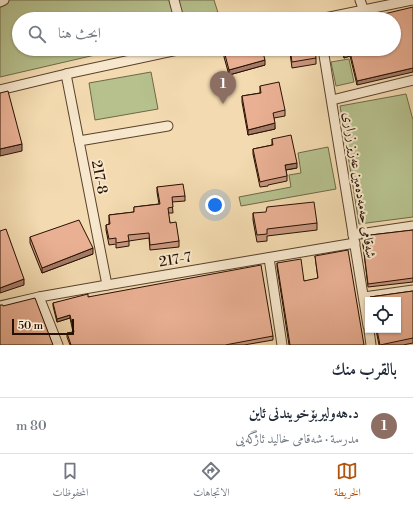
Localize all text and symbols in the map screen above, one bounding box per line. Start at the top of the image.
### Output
search box [12,12,401,56]
icon: search [26,23,48,45]
text: ابحث هنا [58,24,101,43]
pin: 1 [210,71,236,104]
street label: شەقامی حەمەدەمین عەزیز زراری [339,111,379,260]
street label: 217-8 [87,159,111,196]
your location [205,195,225,215]
street label: 217-7 [158,249,193,271]
map controls [365,297,401,333]
button: locate [365,297,401,333]
scale bar [12,317,74,336]
text: 50 m [18,319,43,333]
text: بالقرب منك [331,359,397,381]
text: د.هه‌ولیربۆخویندنی ئاین [249,404,359,423]
text: 80 m [16,418,47,434]
text: 1 [381,418,387,434]
text: مدرسة · شەقامی خالید ئاژگەیی [235,431,359,447]
tab: المحفوظات [52,460,88,503]
tab: الاتجاهات [193,460,230,503]
tab: الخريطة [334,460,361,503]

